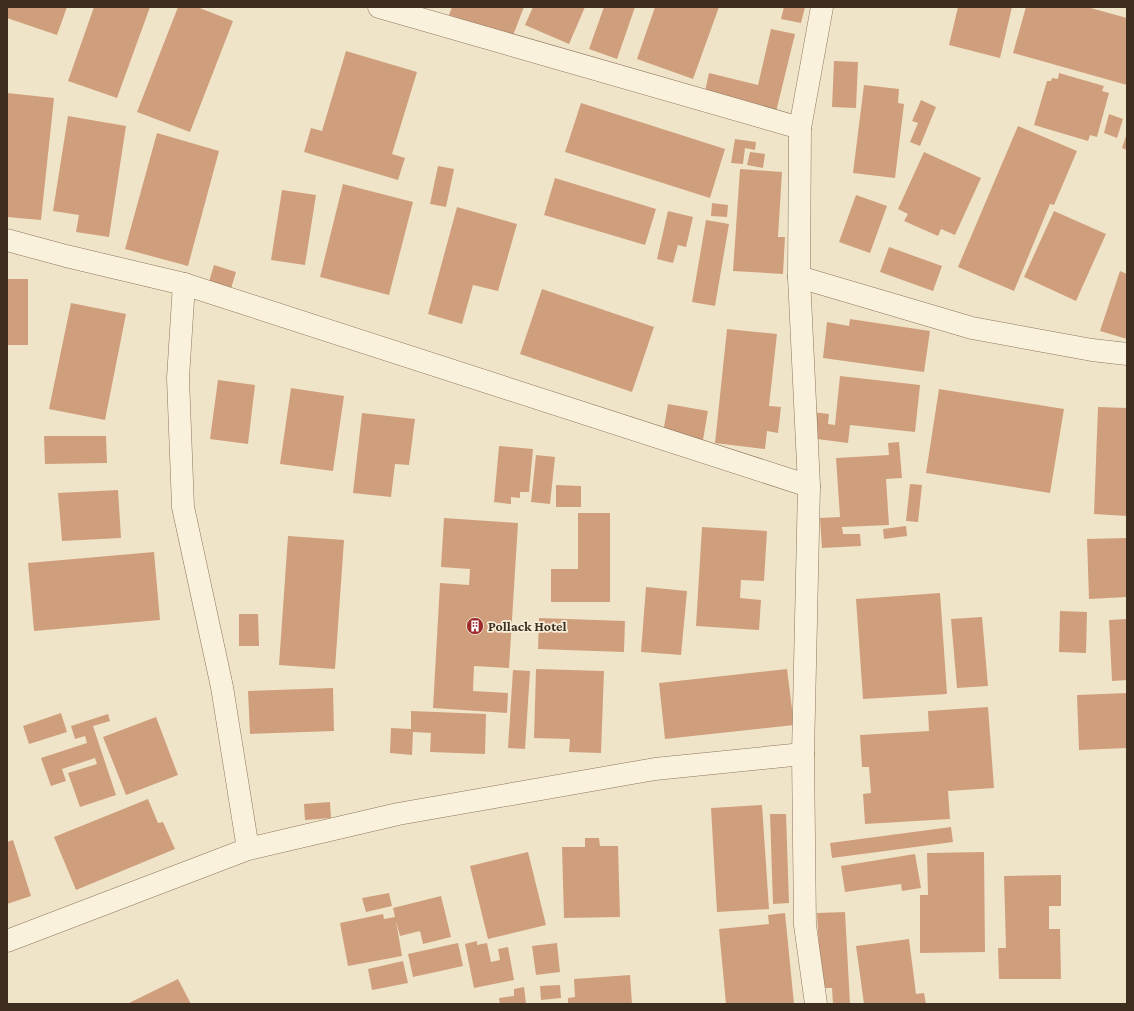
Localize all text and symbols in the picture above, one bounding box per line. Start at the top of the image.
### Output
building icon: Pollack Hotel [465,616,485,636]
place label: Pollack Hotel [488,618,567,634]

